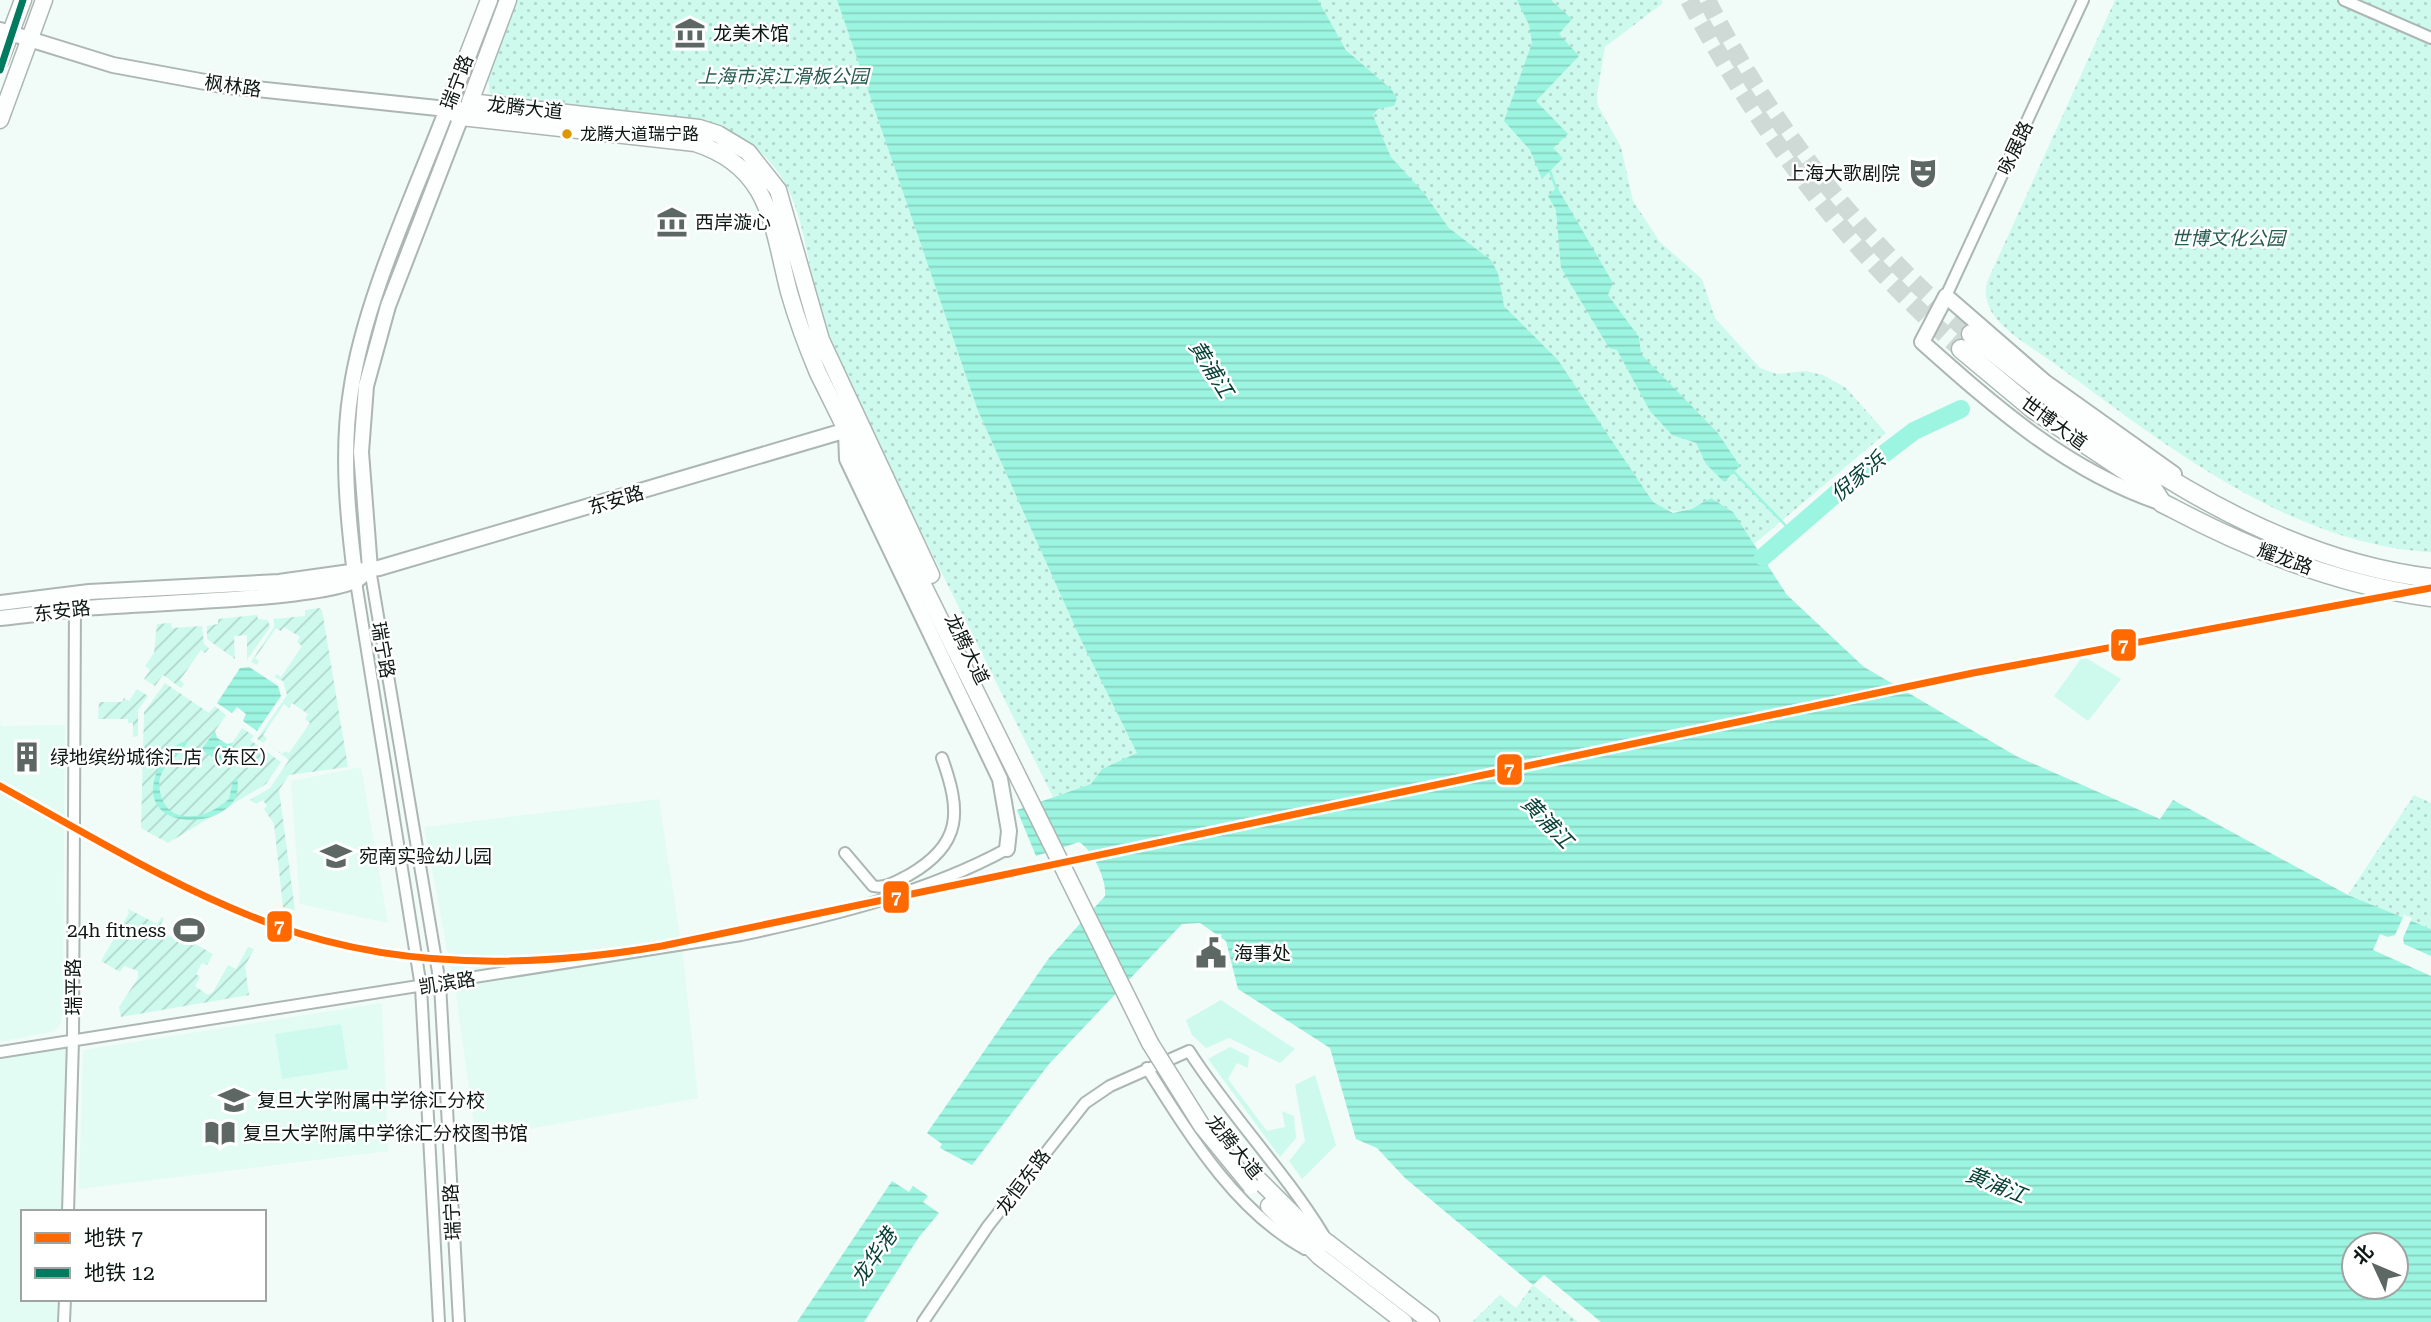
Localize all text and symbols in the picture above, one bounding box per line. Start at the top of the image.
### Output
museum icon: 龙美术馆 [673,16,707,50]
place label: 龙美术馆 [713,22,789,45]
street label: 瑞宁路 [436,51,478,113]
park label: 上海市滨江滑板公园 [697,65,871,88]
street label: 枫林路 [203,71,263,101]
street label: 龙腾大道 [486,93,564,123]
street label: 咏展路 [1993,117,2037,179]
place label: 龙腾大道瑞宁路 [580,124,699,144]
marker: 龙腾大道瑞宁路 [560,127,574,141]
theatre icon: 上海大歌剧院 [1906,156,1940,190]
place label: 上海大歌剧院 [1786,162,1900,185]
museum icon: 西岸漩心 [655,205,689,239]
place label: 西岸漩心 [695,211,771,234]
park label: 世博文化公园 [2171,227,2288,250]
water label: 黄浦江 [1184,336,1239,404]
street label: 世博大道 [2016,391,2092,455]
water label: 倪家浜 [1826,446,1891,506]
street label: 东安路 [585,481,647,519]
street label: 耀龙路 [2254,538,2316,580]
street label: 东安路 [32,596,92,626]
street label: 龙腾大道 [940,610,994,688]
street label: 瑞宁路 [367,620,399,680]
line badge: 7 [2110,628,2137,662]
text: 7 [2118,634,2129,657]
building icon: 绿地缤纷城徐汇店（东区） [10,740,44,774]
place label: 绿地缤纷城徐汇店（东区） [50,746,278,769]
line badge: 7 [1496,753,1523,786]
text: 7 [1504,758,1515,781]
water label: 黄浦江 [1516,791,1579,854]
school or university icon: 宛南实验幼儿园 [319,839,353,873]
place label: 宛南实验幼儿园 [359,845,492,868]
line badge: 7 [882,880,910,914]
text: 7 [891,886,902,909]
line badge: 7 [266,910,293,943]
sports icon: 24h fitness [172,913,206,947]
text: 7 [274,915,285,938]
place label: 24h fitness [67,919,166,942]
public building icon: 海事处 [1194,936,1228,970]
place label: 海事处 [1234,942,1291,965]
street label: 瑞平路 [62,958,85,1016]
street label: 凯滨路 [417,967,477,999]
school or university icon: 复旦大学附属中学徐汇分校 [217,1083,251,1117]
place label: 复旦大学附属中学徐汇分校 [257,1089,485,1112]
street label: 龙腾大道 [1201,1110,1267,1184]
library icon: 复旦大学附属中学徐汇分校图书馆 [203,1116,237,1150]
place label: 复旦大学附属中学徐汇分校图书馆 [243,1122,528,1145]
street label: 龙恒东路 [991,1145,1055,1219]
water label: 黄浦江 [1962,1162,2032,1209]
street label: 瑞宁路 [439,1183,465,1241]
legend [21,1210,266,1301]
water label: 龙华港 [846,1222,904,1290]
text: 地铁 7 [84,1226,143,1250]
north arrow [2340,1231,2410,1301]
text: 北 [2348,1240,2378,1269]
text: 地铁 12 [84,1261,155,1285]

